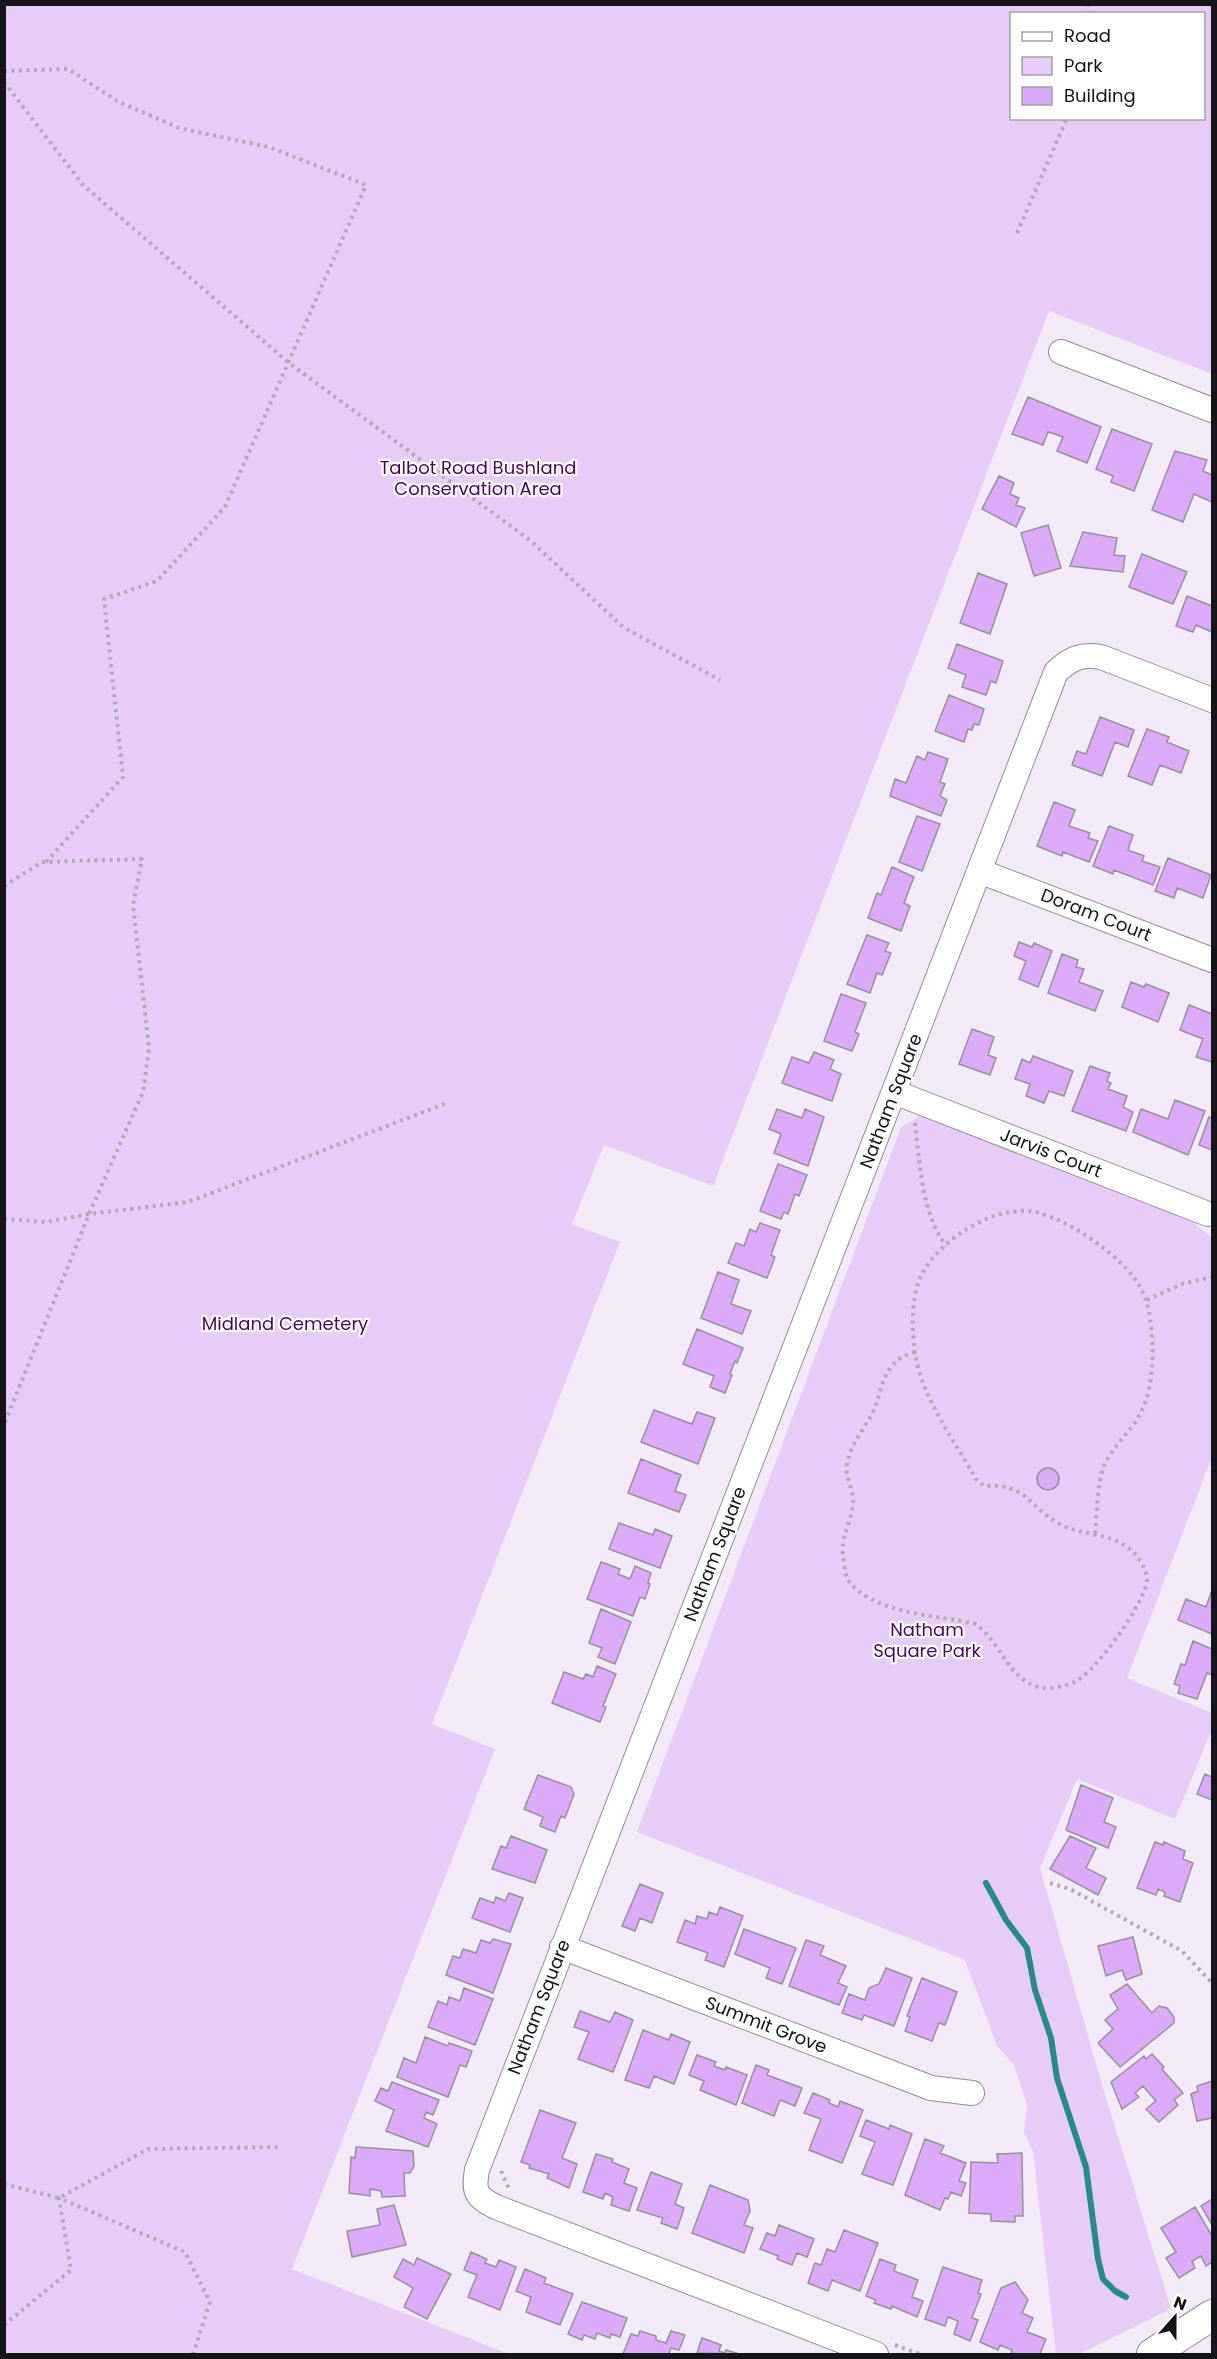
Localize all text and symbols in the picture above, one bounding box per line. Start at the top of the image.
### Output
legend [1010,12,1205,120]
text: Road [1064,23,1111,48]
text: Park [1064,53,1103,78]
text: Building [1064,83,1136,108]
park label: Talbot Road Bushland Conservation Area [380,455,576,501]
street label: Doram Court [1037,882,1155,947]
street label: Natham Square [853,1030,928,1172]
street label: Jarvis Court [997,1122,1106,1183]
park label: Midland Cemetery [202,1311,368,1336]
street label: Natham Square [677,1483,752,1625]
park label: Natham Square Park [873,1617,982,1663]
street label: Natham Square [501,1936,576,2078]
street label: Summit Grove [702,1990,831,2059]
north arrow [1145,2287,1205,2347]
text: N [1170,2291,1190,2316]

